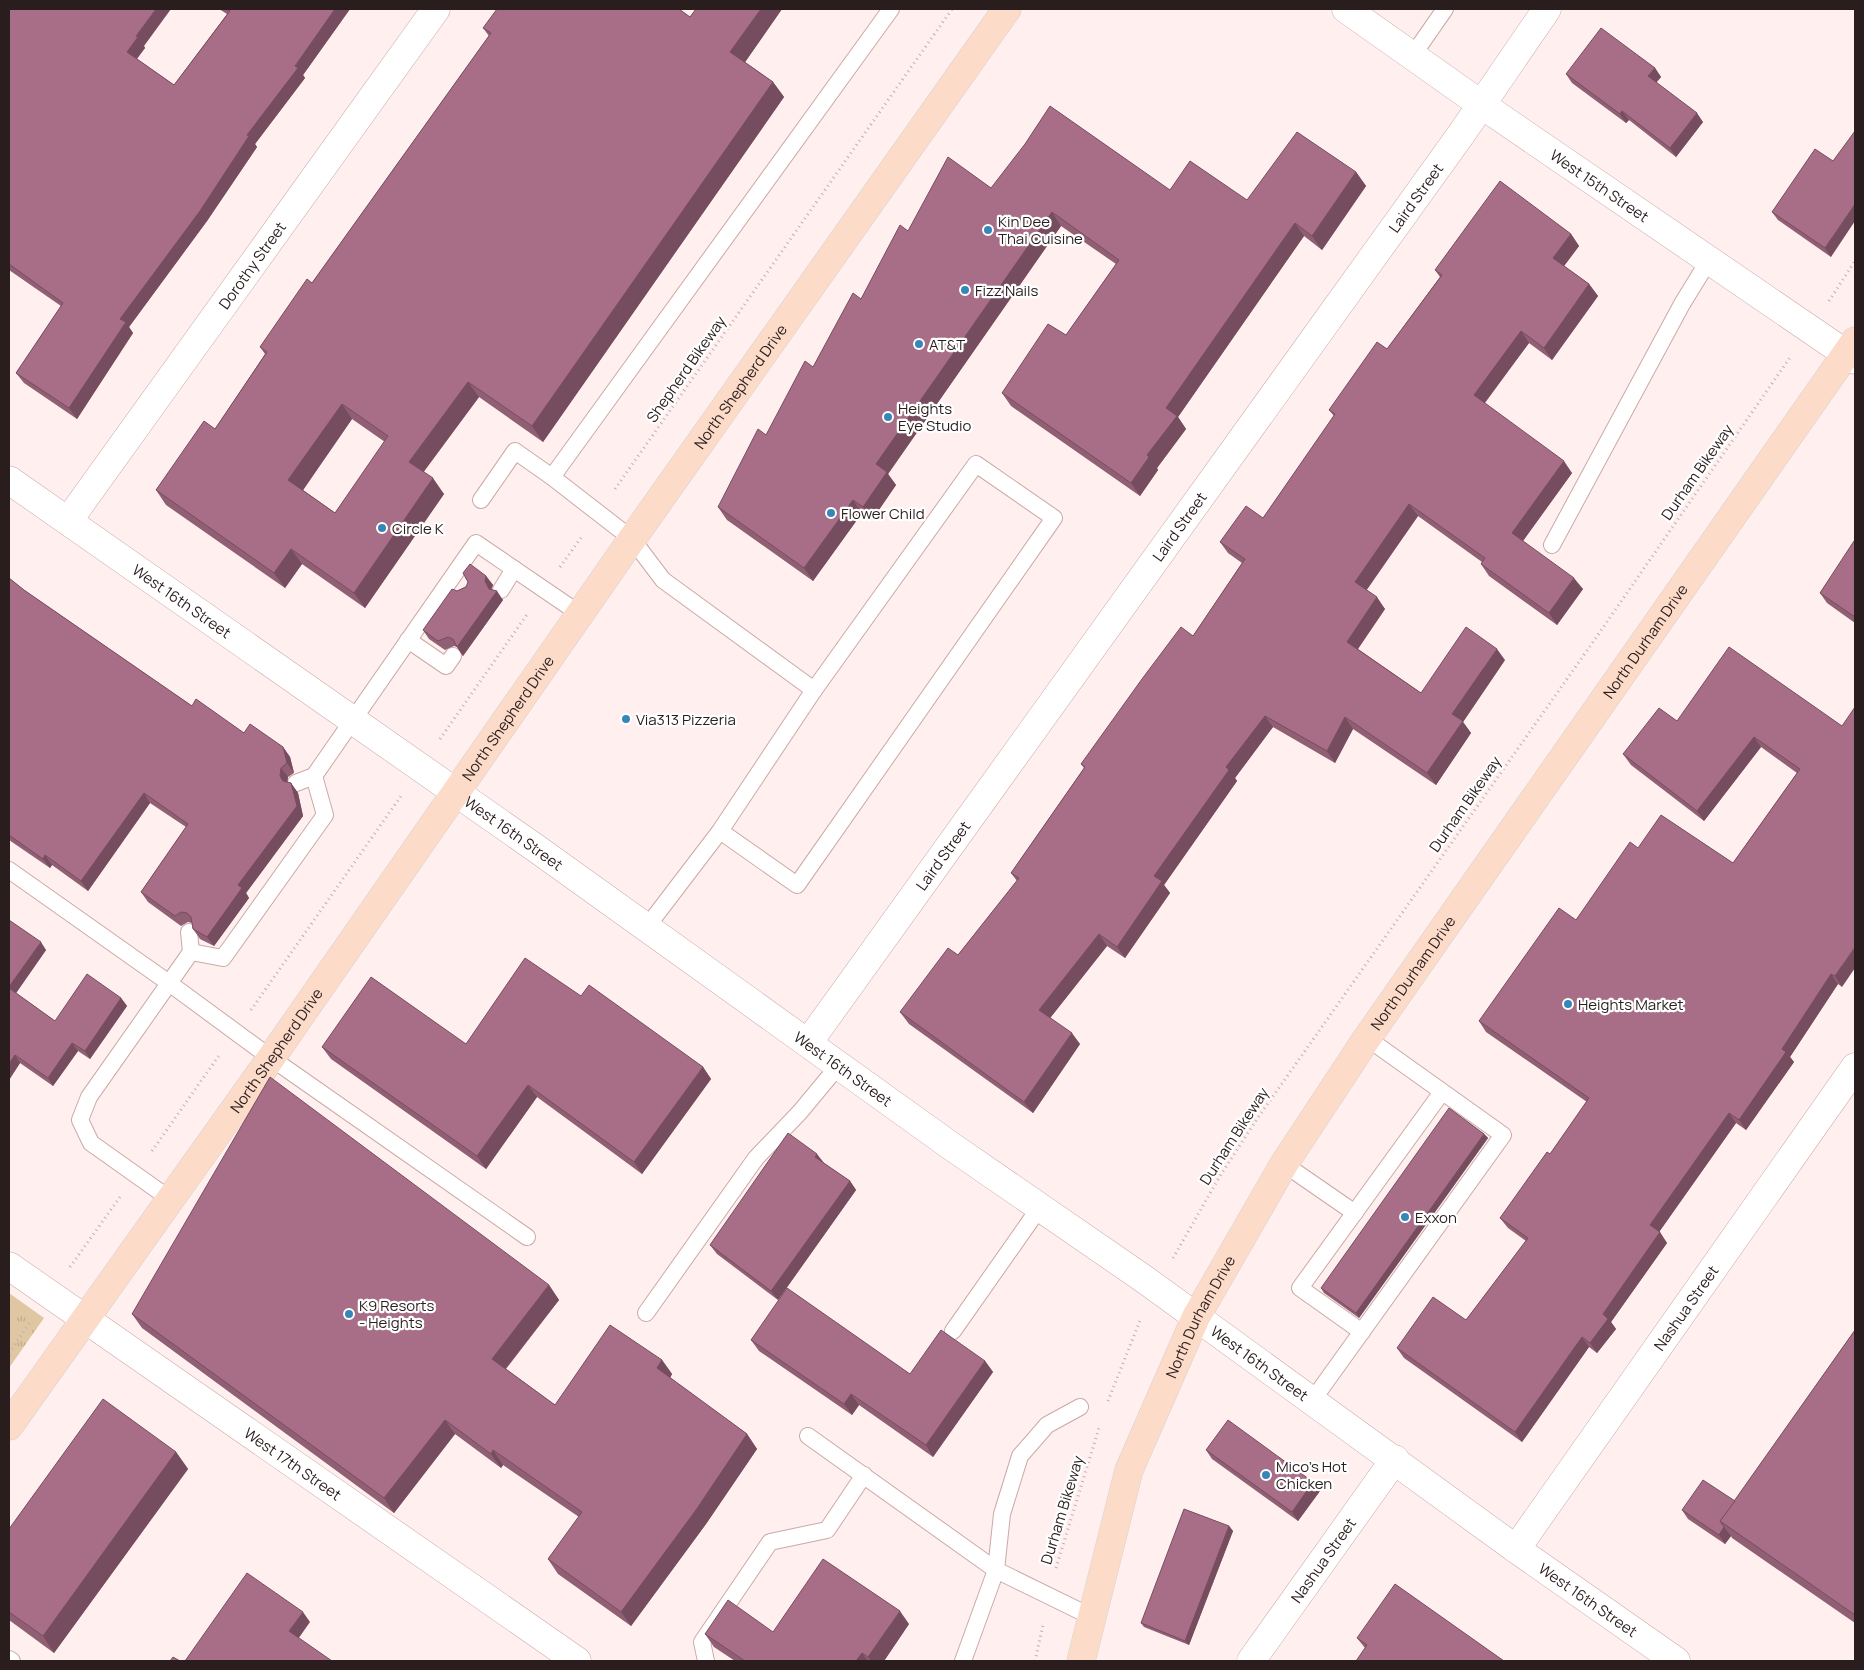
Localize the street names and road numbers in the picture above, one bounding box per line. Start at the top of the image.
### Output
street label: West 15th Street [1546,144,1653,227]
street label: Laird Street [1383,159,1448,237]
street label: Dorothy Street [213,217,290,313]
street label: Shepherd Bikeway [641,311,731,427]
street label: North Shepherd Drive [689,320,792,453]
street label: Durham Bikeway [1656,420,1738,524]
street label: Laird Street [1147,488,1211,565]
street label: West 16th Street [128,559,236,643]
street label: North Durham Drive [1598,579,1692,702]
street label: North Shepherd Drive [457,651,559,785]
street label: Durham Bikeway [1424,752,1506,856]
street label: West 16th Street [460,791,567,875]
street label: Laird Street [911,816,975,894]
street label: North Durham Drive [1365,911,1460,1034]
street label: North Shepherd Drive [225,983,327,1117]
street label: West 16th Street [790,1026,896,1111]
street label: Durham Bikeway [1195,1083,1274,1189]
street label: North Durham Drive [1160,1251,1240,1381]
street label: Nashua Street [1648,1261,1723,1355]
street label: West 16th Street [1207,1320,1313,1406]
street label: West 17th Street [240,1422,346,1505]
street label: Durham Bikeway [1035,1453,1089,1567]
street label: Nashua Street [1285,1513,1360,1607]
street label: West 16th Street [1535,1558,1642,1641]

